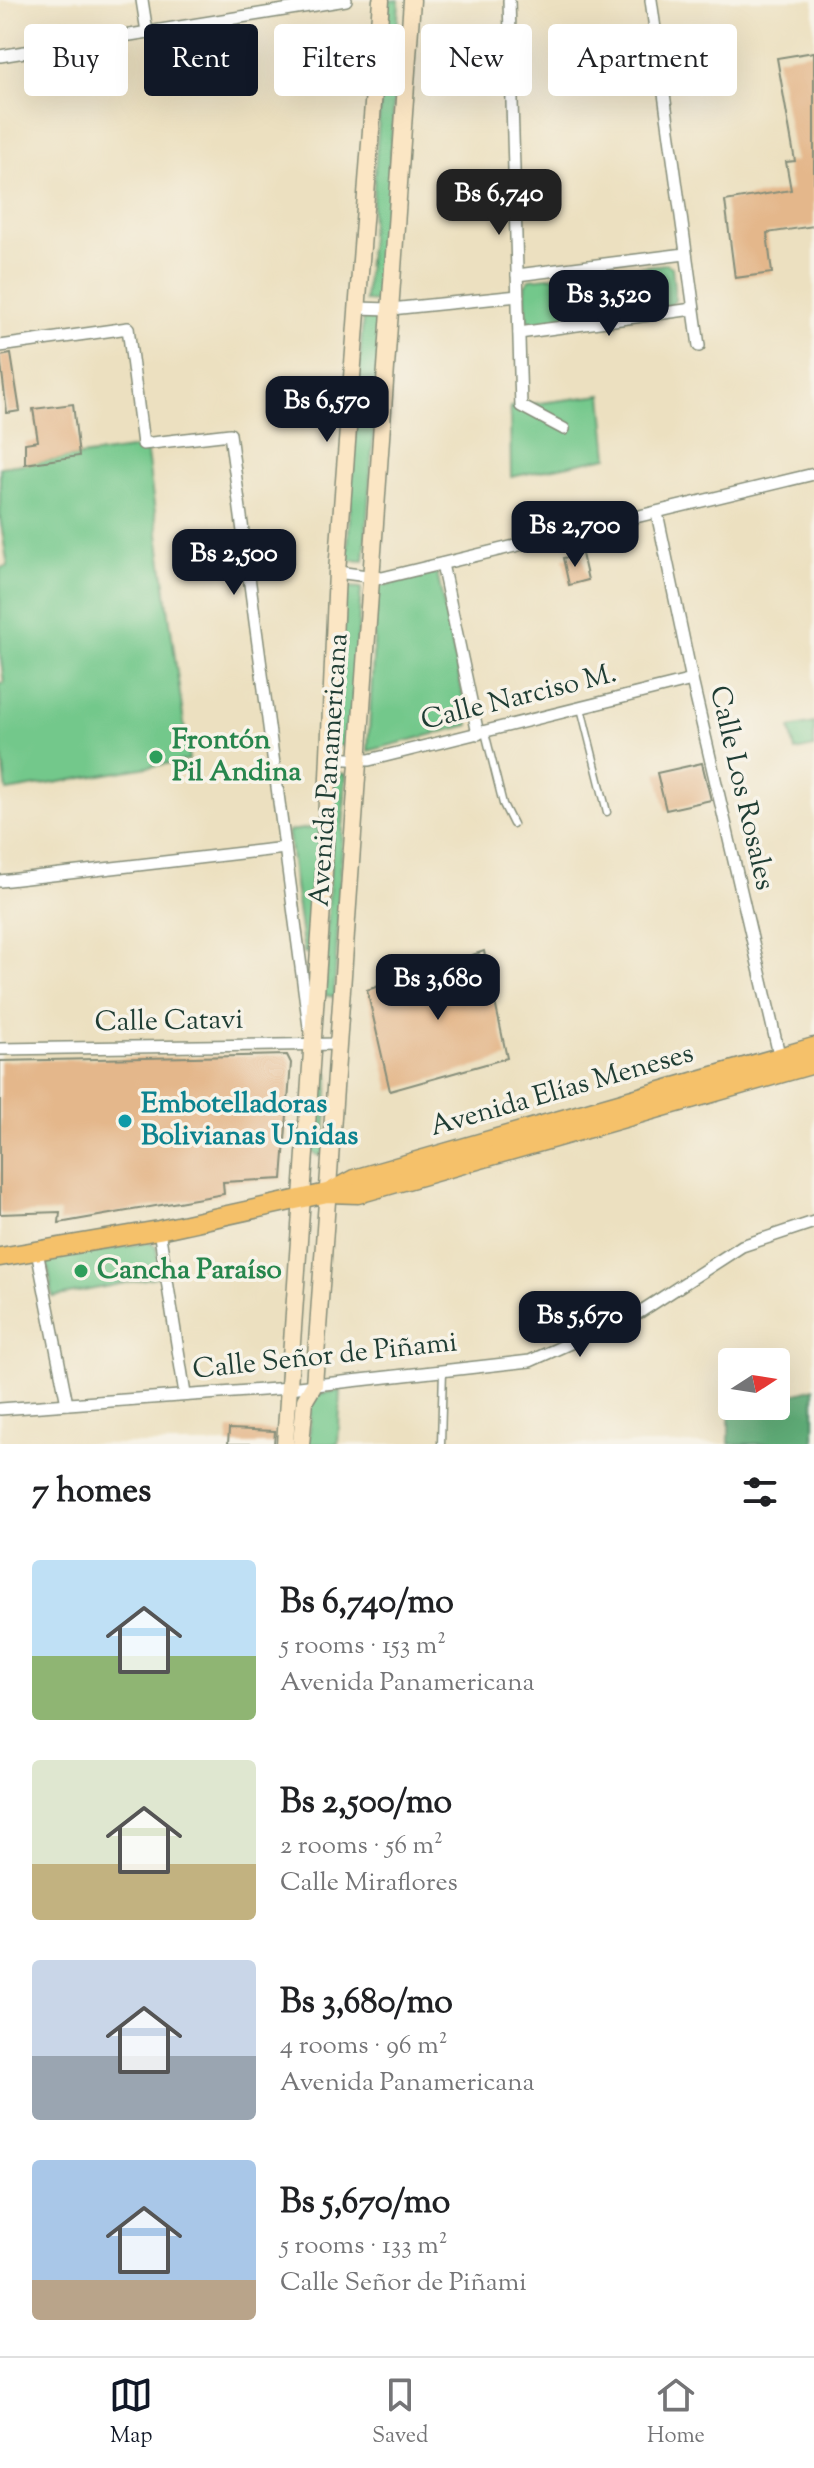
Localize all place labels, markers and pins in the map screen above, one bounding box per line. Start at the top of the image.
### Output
pin: Bs 6,740 [416,169,582,237]
pin: Bs 3,520 [526,270,692,338]
pin: Bs 6,570 [244,376,410,444]
pin: Bs 2,700 [492,501,658,569]
pin: Bs 2,500 [151,529,317,597]
place label: Frontón Pil Andina [172,721,301,793]
marker: Frontón Pil Andina [147,748,165,766]
pin: Bs 3,680 [355,954,521,1022]
place label: Embotelladoras Bolivianas Unidas [141,1085,358,1157]
marker: Embotelladoras Bolivianas Unidas [116,1112,134,1130]
place label: Cancha Paraíso [97,1251,282,1291]
marker: Cancha Paraíso [72,1262,90,1280]
pin: Bs 5,670 [497,1291,663,1359]

